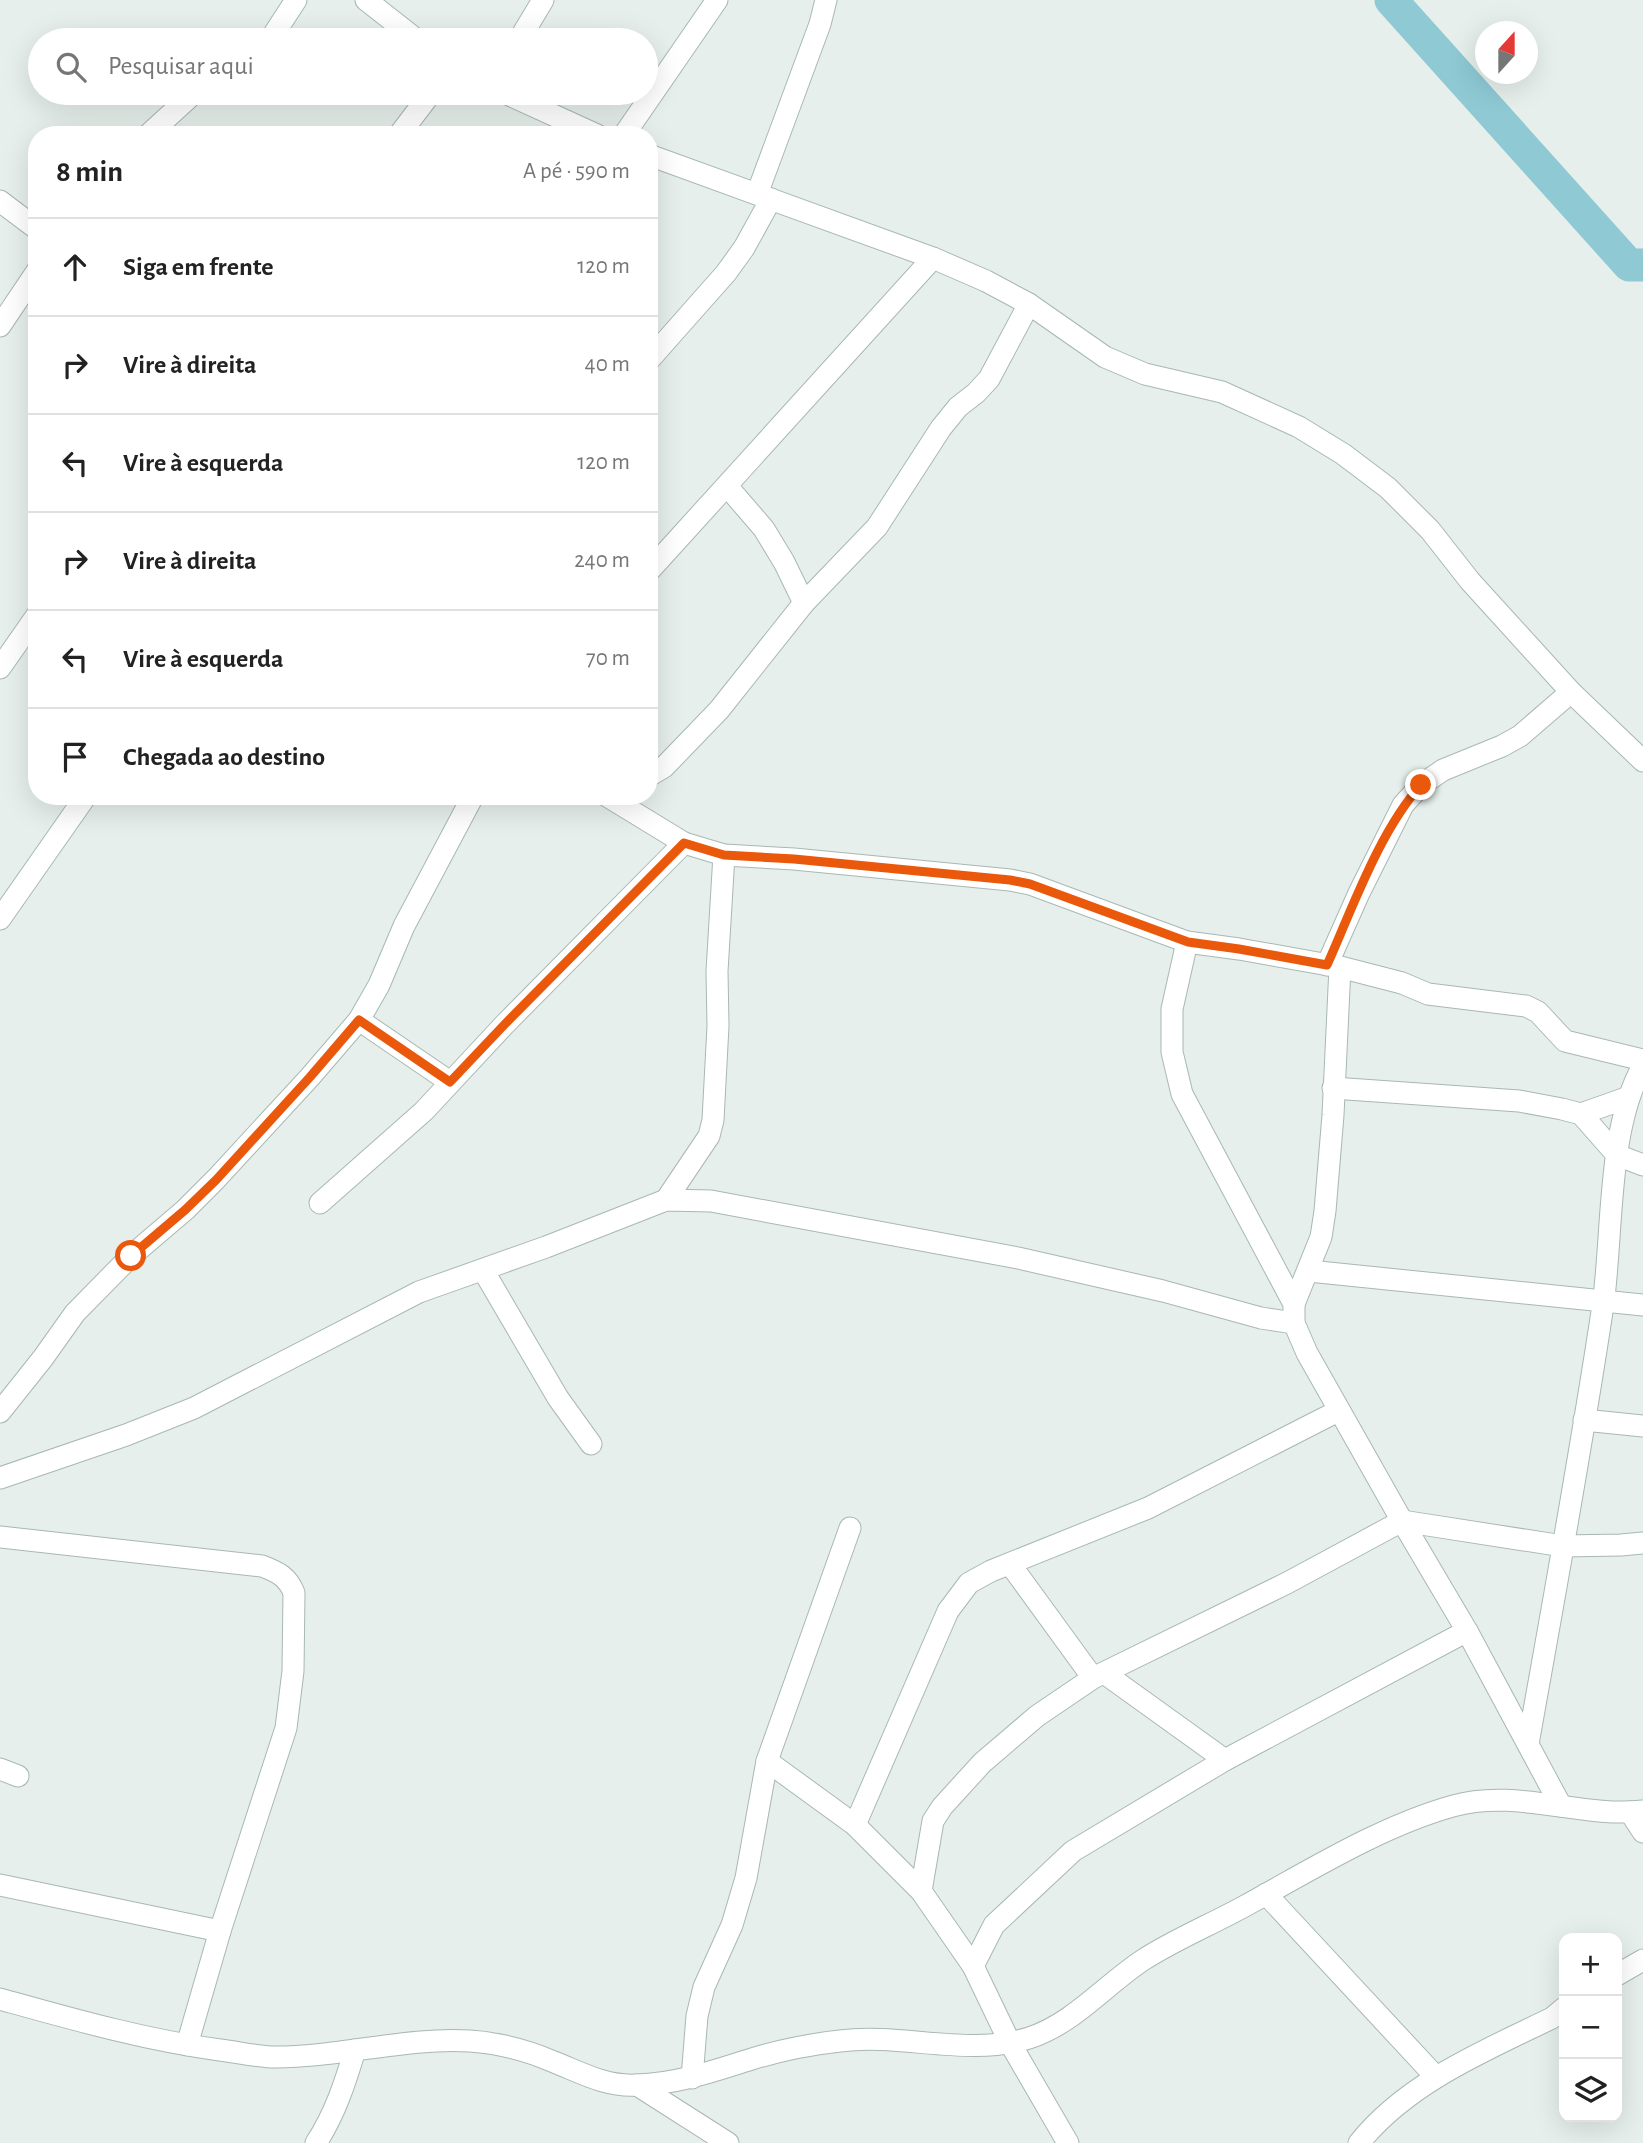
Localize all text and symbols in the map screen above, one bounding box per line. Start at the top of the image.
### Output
north arrow [1475,21,1538,84]
search box [28,28,658,105]
icon: search [52,48,90,86]
text: Pesquisar aqui [108,53,254,79]
text: 8 min [56,157,123,187]
text: A pé · 590 m [523,160,630,183]
icon: ahead [56,248,94,286]
text: Siga em frente [123,254,274,280]
text: 120 m [577,255,630,278]
icon: right [56,346,94,384]
text: Vire à direita [123,352,257,378]
text: 40 m [585,353,630,376]
icon: left [56,444,94,482]
text: Vire à esquerda [123,450,284,476]
text: 120 m [577,451,630,474]
icon: right [56,542,94,580]
text: Vire à direita [123,548,257,574]
text: 240 m [574,549,630,572]
icon: left [56,640,94,678]
text: Vire à esquerda [123,646,284,672]
text: 70 m [586,647,630,670]
icon: arrive [56,738,94,776]
text: Chegada ao destino [123,744,325,770]
route end [1405,769,1436,800]
route start [115,1240,146,1271]
map controls [1559,1933,1622,2122]
button: + [1559,1933,1622,1996]
button: − [1559,1996,1622,2059]
button: layers [1559,2059,1622,2122]

